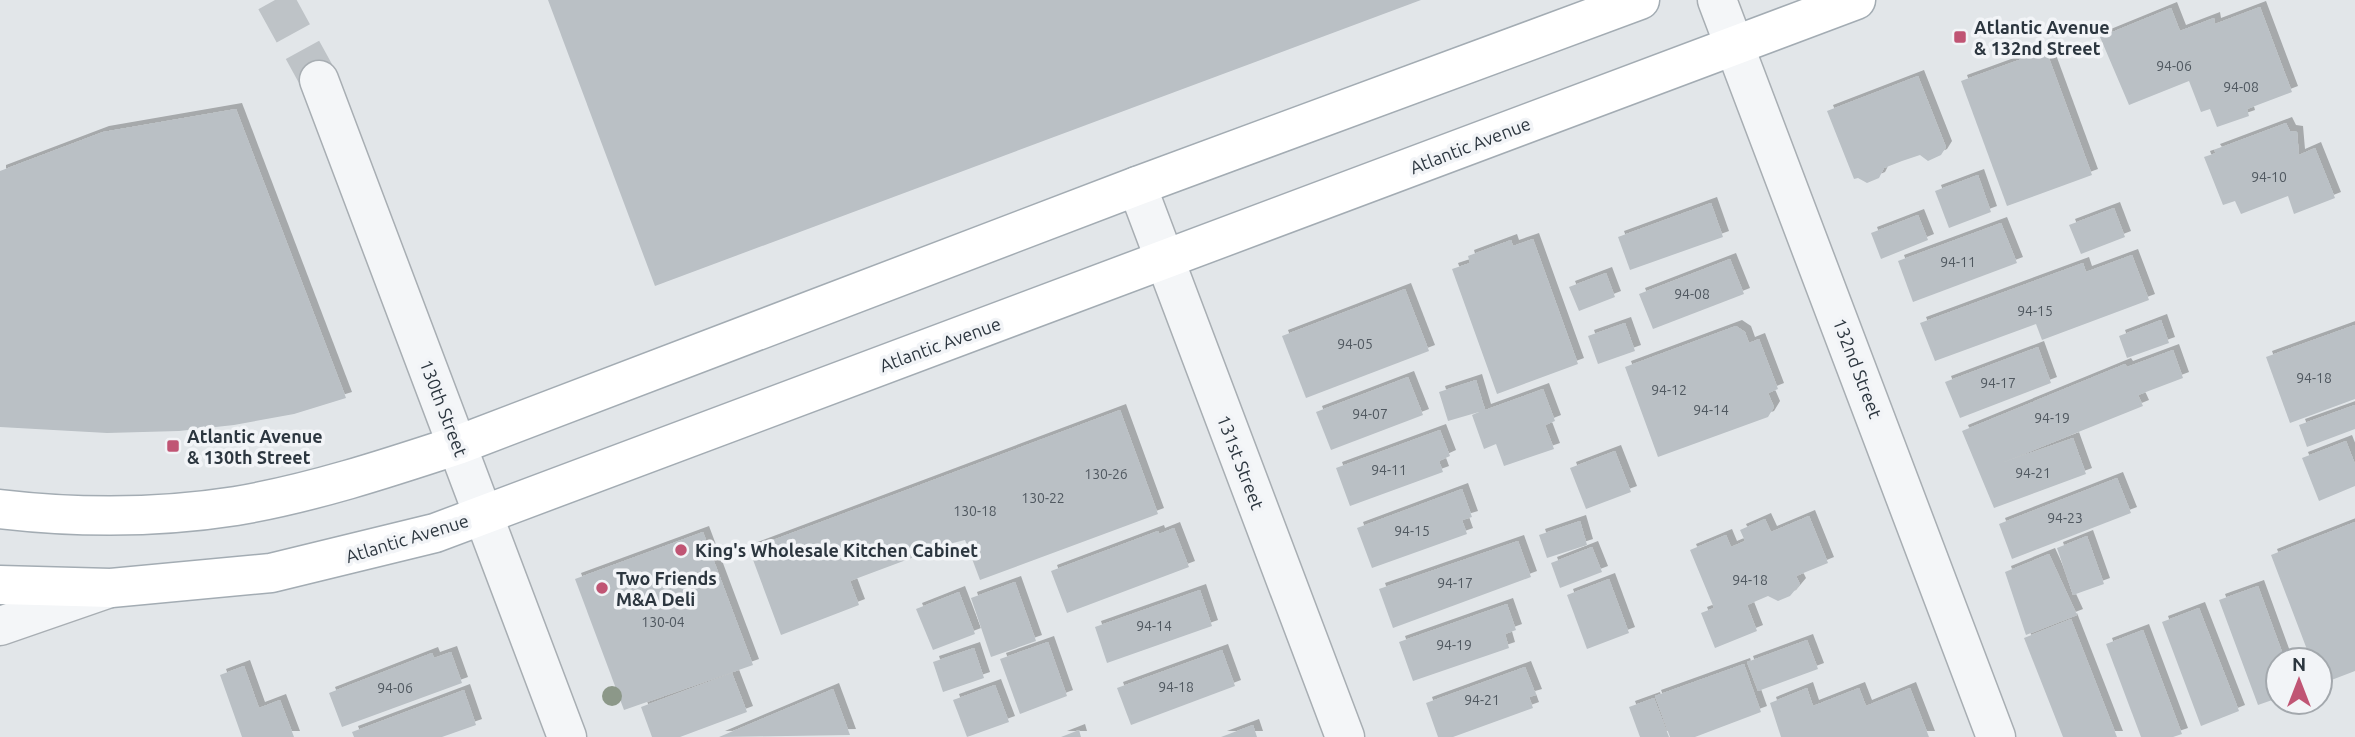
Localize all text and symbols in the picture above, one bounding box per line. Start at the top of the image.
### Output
place label: Atlantic Avenue & 132nd Street [1974,17,2110,58]
marker: Atlantic Avenue & 132nd Street [1952,29,1968,45]
house number: 94-06 [2156,58,2192,74]
house number: 94-08 [2223,79,2259,95]
street label: Atlantic Avenue [1407,113,1533,177]
house number: 94-10 [2251,169,2287,185]
house number: 94-11 [1940,254,1976,270]
house number: 94-08 [1674,286,1710,302]
house number: 94-15 [2017,303,2053,319]
street label: Atlantic Avenue [877,313,1003,375]
street label: 132nd Street [1830,315,1886,421]
house number: 94-05 [1337,336,1373,352]
street label: 130th Street [416,357,472,459]
house number: 94-18 [2296,370,2332,386]
house number: 94-17 [1980,375,2016,391]
house number: 94-12 [1651,382,1687,398]
house number: 94-14 [1693,402,1729,418]
house number: 94-07 [1352,406,1388,422]
house number: 94-19 [2034,410,2070,426]
street label: 131st Street [1214,412,1268,512]
place label: Atlantic Avenue & 130th Street [187,426,323,467]
marker: Atlantic Avenue & 130th Street [165,438,181,454]
house number: 94-11 [1371,462,1407,478]
house number: 94-21 [2015,465,2051,481]
house number: 130-26 [1084,466,1128,482]
house number: 130-22 [1021,490,1065,506]
house number: 130-18 [953,503,997,519]
street label: Atlantic Avenue [343,510,471,566]
house number: 94-23 [2047,510,2083,526]
house number: 94-15 [1394,523,1430,539]
place label: King's Wholesale Kitchen Cabinet [695,540,978,560]
marker: King's Wholesale Kitchen Cabinet [673,542,689,558]
place label: Two Friends M&A Deli [616,568,717,609]
house number: 94-18 [1732,572,1768,588]
house number: 94-17 [1437,575,1473,591]
marker: Two Friends M&A Deli [594,580,610,596]
house number: 130-04 [641,614,685,630]
house number: 94-14 [1136,618,1172,634]
house number: 94-19 [1436,637,1472,653]
north arrow [2264,646,2334,716]
text: N [2292,653,2306,675]
house number: 94-18 [1158,679,1194,695]
house number: 94-06 [377,680,413,696]
house number: 94-21 [1464,692,1500,708]

